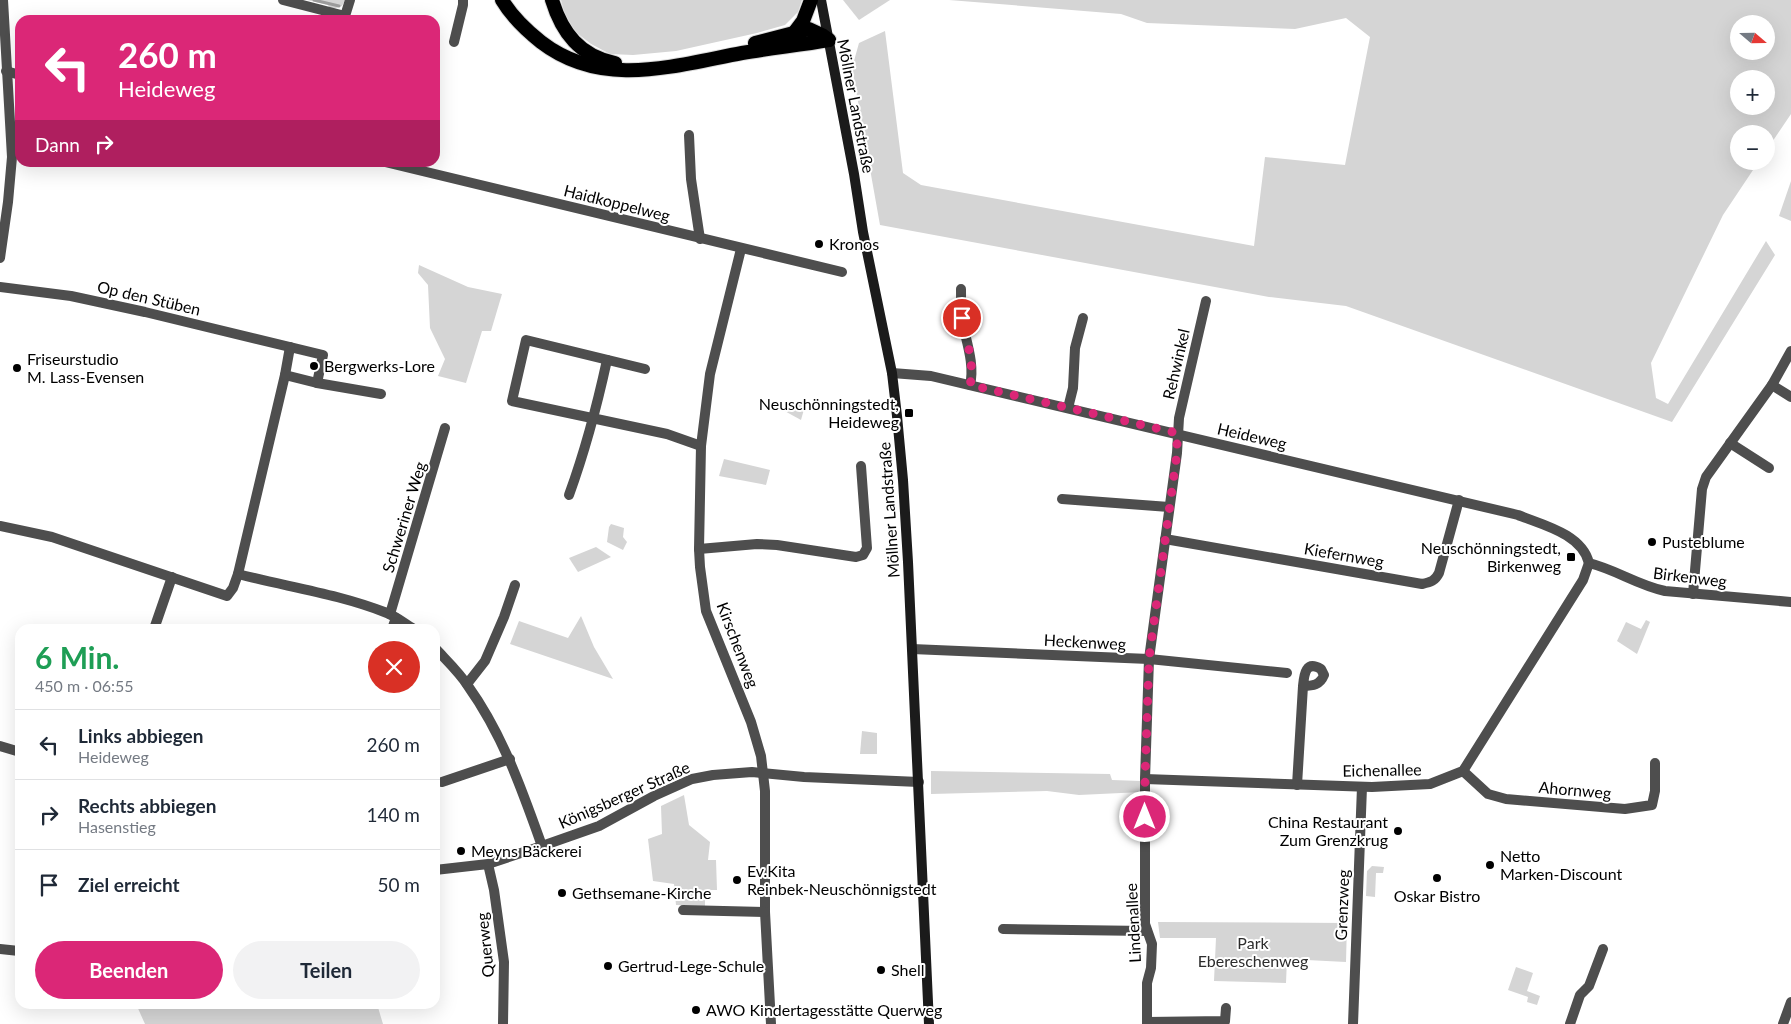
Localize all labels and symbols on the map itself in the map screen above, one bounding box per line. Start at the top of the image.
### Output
north arrow [1730,15,1775,60]
street label: Möllner Landstraße [834,37,879,175]
street label: Haidkoppelweg [562,180,672,225]
place label: Kronos [829,234,879,253]
marker: Kronos [813,238,825,250]
street label: Op den Stüben [96,276,203,319]
pin [941,297,983,339]
street label: Rehwinkel [1158,327,1193,401]
place label: Friseurstudio M. Lass-Evensen [27,349,144,386]
place label: Bergwerks-Lore [324,356,435,375]
marker: Bergwerks-Lore [308,360,320,372]
marker: Friseurstudio M. Lass-Evensen [11,362,23,374]
place label: Neuschönningstedt, Heideweg [759,394,899,431]
marker: Neuschönningstedt, Heideweg [903,407,915,419]
street label: Heideweg [1215,418,1289,453]
street label: Möllner Landstraße [874,441,903,579]
street label: Schweriner Weg [378,459,429,575]
place label: Pusteblume [1662,532,1745,551]
marker: Pusteblume [1646,536,1658,548]
street label: Kiefernweg [1303,538,1385,571]
place label: Neuschönningstedt, Birkenweg [1421,538,1561,575]
marker: Neuschönningstedt, Birkenweg [1565,551,1577,563]
street label: Birkenweg [1652,563,1728,590]
street label: Kirschenweg [713,599,764,690]
street label: Heckenweg [1043,630,1127,653]
street label: Königsberger Straße [555,757,692,832]
street label: Eichenallee [1342,759,1422,780]
street label: Ahornweg [1538,777,1612,802]
position arrow [1118,790,1170,842]
place label: China Restaurant Zum Grenzkrug [1268,812,1388,849]
marker: China Restaurant Zum Grenzkrug [1392,825,1404,837]
place label: Meyns Bäckerei [471,841,582,860]
marker: Meyns Bäckerei [455,845,467,857]
place label: Netto Marken-Discount [1500,846,1622,883]
marker: Netto Marken-Discount [1484,859,1496,871]
place label: Ev.Kita Reinbek-Neuschönnigstedt [747,861,937,898]
street label: Grenzweg [1331,869,1352,941]
marker: Oskar Bistro [1431,872,1443,884]
marker: Ev.Kita Reinbek-Neuschönnigstedt [731,874,743,886]
place label: Gethsemane-Kirche [572,883,711,902]
street label: Lindenallee [1121,883,1144,963]
place label: Oskar Bistro [1394,886,1480,905]
marker: Gethsemane-Kirche [556,887,568,899]
street label: Querweg [472,912,497,978]
park label: Park Ebereschenweg [1198,933,1308,970]
place label: Gertrud-Lege-Schule [618,956,764,975]
marker: Gertrud-Lege-Schule [602,960,614,972]
place label: Shell [891,960,924,979]
marker: Shell [875,964,887,976]
place label: AWO Kindertagesstätte Querweg [706,1000,942,1019]
marker: AWO Kindertagesstätte Querweg [690,1004,702,1016]

